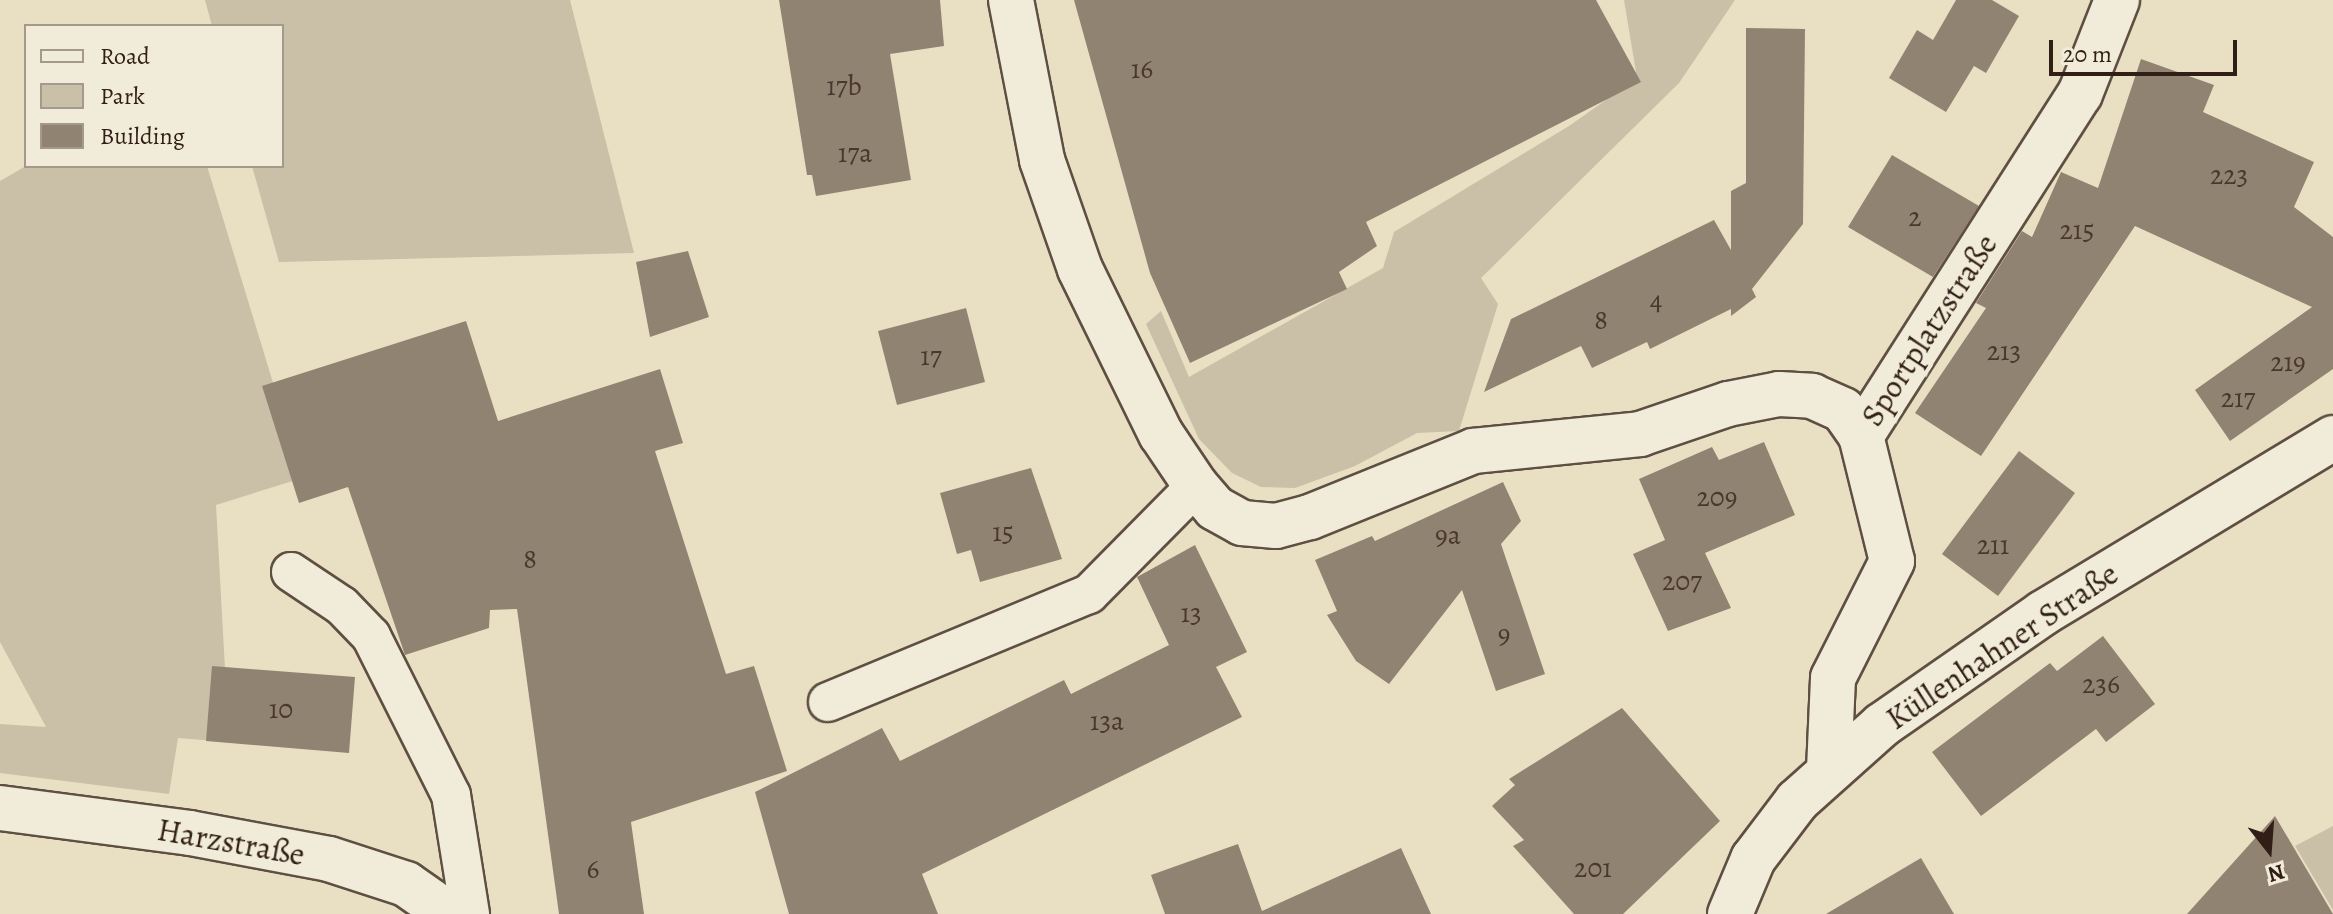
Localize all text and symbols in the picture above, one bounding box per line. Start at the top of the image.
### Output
legend [24,24,284,168]
scale bar [2053,24,2241,74]
text: 20 m [2063,38,2112,70]
text: Road [100,40,150,72]
house number: 16 [1131,52,1153,86]
house number: 17b [826,69,862,103]
text: Park [100,80,145,112]
text: Building [100,120,185,152]
house number: 17a [838,136,872,170]
house number: 223 [2210,158,2248,192]
house number: 2 [1908,200,1922,234]
house number: 215 [2060,213,2094,247]
street label: Sportplatzstraße [1853,227,2005,433]
house number: 4 [1650,283,1662,317]
house number: 8 [1594,303,1608,337]
house number: 213 [1987,334,2021,368]
house number: 17 [920,339,942,373]
house number: 219 [2270,345,2306,379]
house number: 217 [2221,381,2255,415]
house number: 209 [1697,480,1737,514]
house number: 15 [992,515,1014,549]
house number: 9a [1435,518,1461,552]
house number: 211 [1977,528,2009,562]
house number: 8 [523,542,537,576]
street label: Küllenhahner Straße [1879,554,2125,738]
house number: 207 [1662,564,1702,598]
house number: 13 [1180,596,1202,630]
house number: 9 [1498,617,1510,651]
house number: 236 [2082,667,2120,701]
house number: 10 [269,692,293,726]
house number: 13a [1090,704,1124,738]
street label: Harzstraße [154,810,308,874]
north arrow [2229,810,2309,890]
house number: 201 [1574,851,1612,885]
house number: 6 [587,852,599,886]
text: N [2264,856,2288,890]

